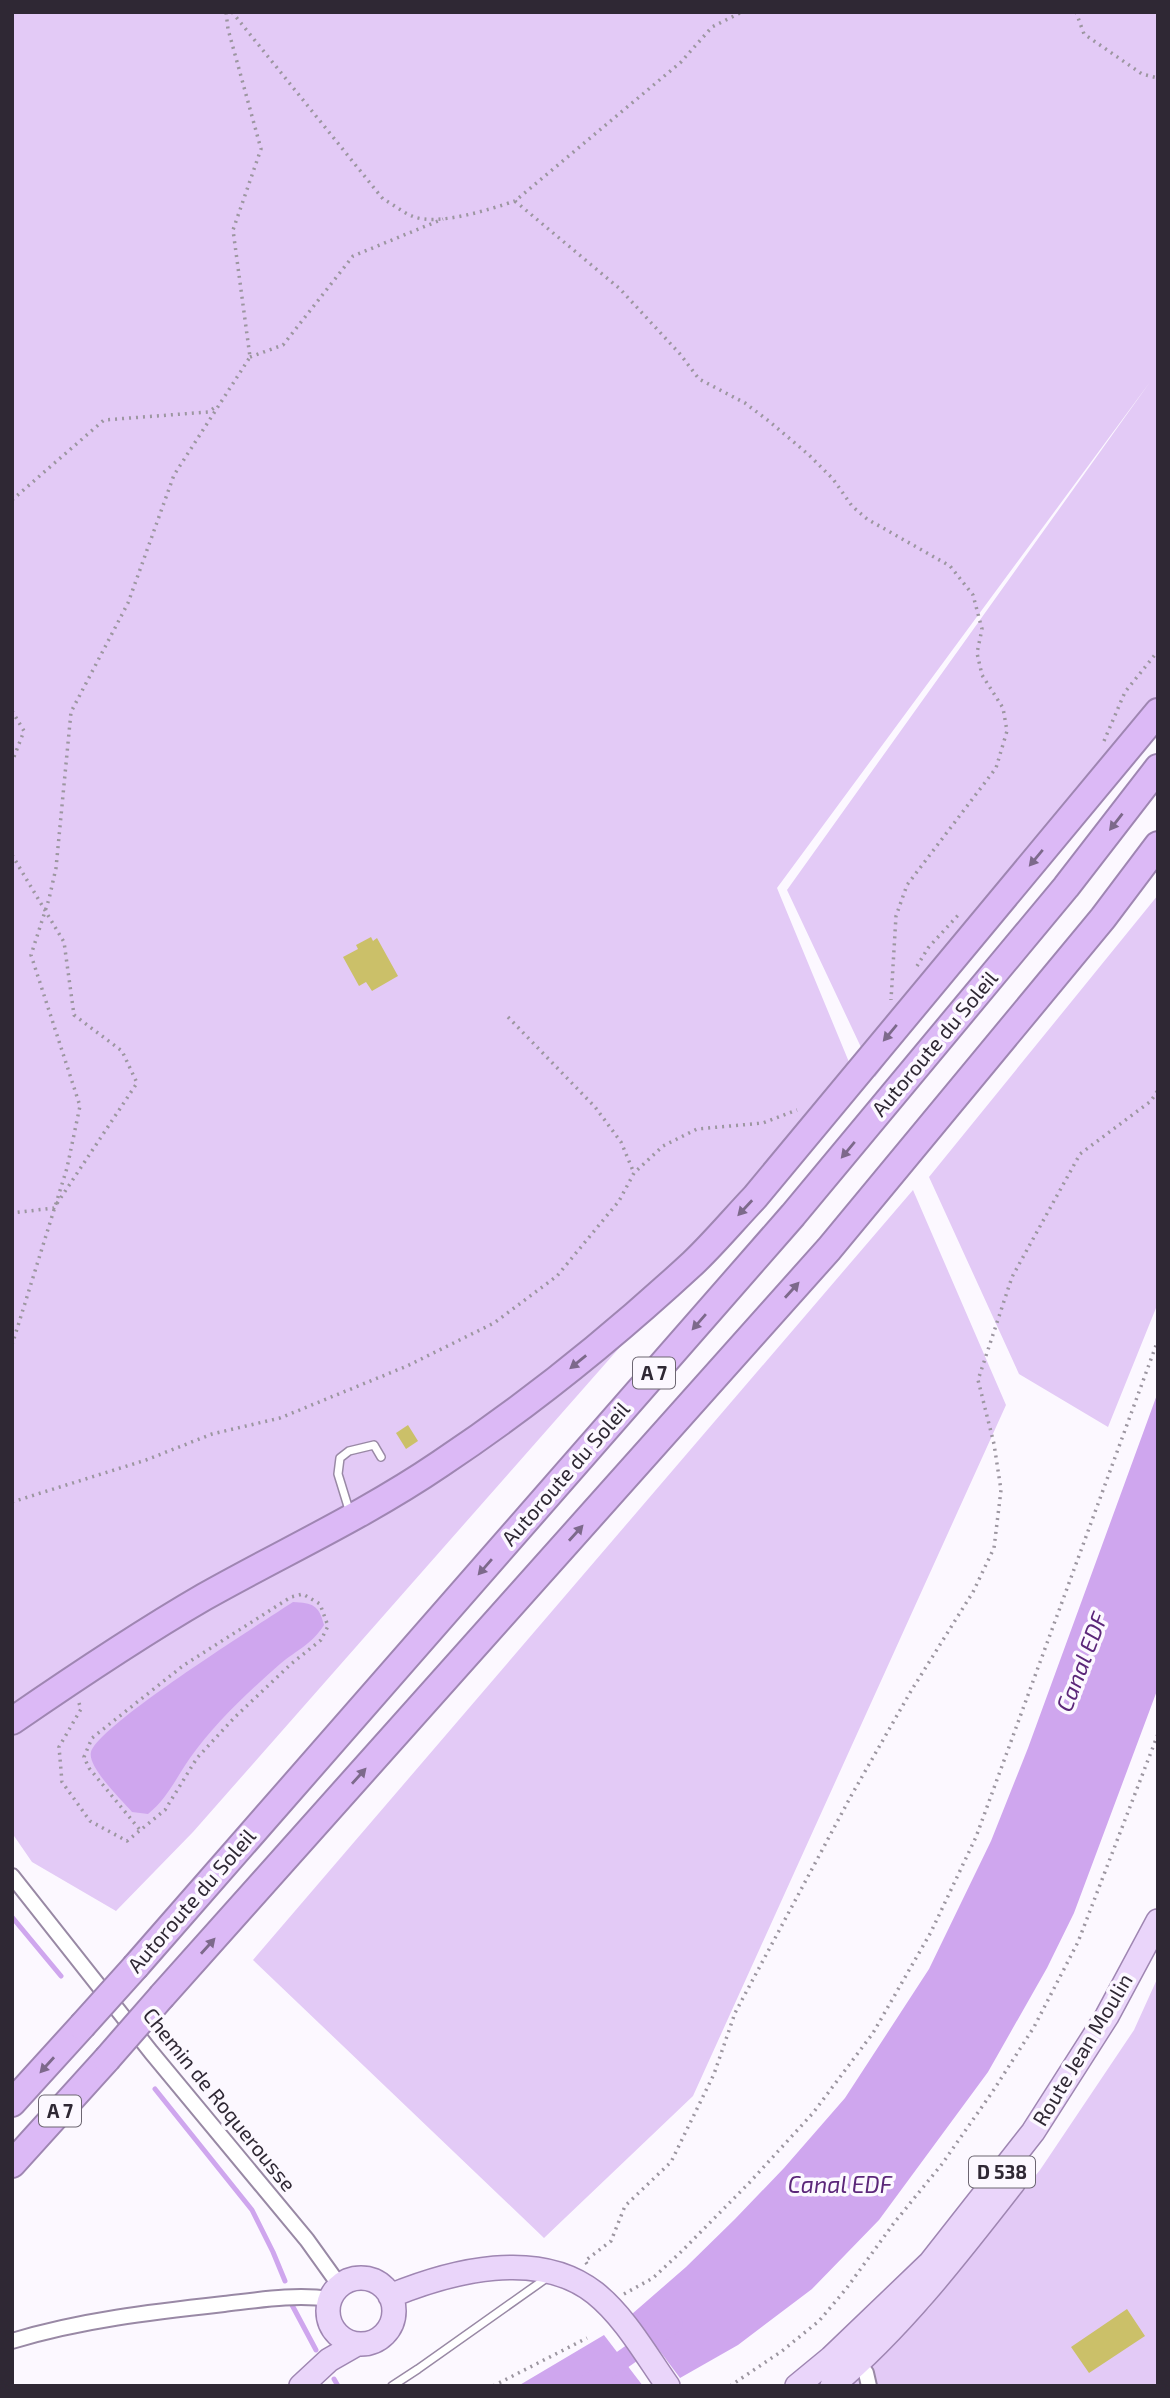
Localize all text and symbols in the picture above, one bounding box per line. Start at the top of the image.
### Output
one-way arrow [1109,813,1124,831]
one-way arrow [1029,850,1044,867]
street label: Autoroute du Soleil [866,965,1003,1121]
one-way arrow [883,1025,898,1042]
one-way arrow [840,1140,855,1158]
one-way arrow [737,1199,753,1216]
one-way arrow [784,1282,800,1299]
one-way arrow [691,1313,707,1331]
one-way arrow [569,1355,587,1370]
road number: A 7 [633,1358,675,1388]
street label: Autoroute du Soleil [496,1395,635,1550]
one-way arrow [568,1524,584,1542]
one-way arrow [477,1558,493,1576]
water label: Canal EDF [1049,1607,1113,1715]
one-way arrow [351,1767,367,1785]
street label: Autoroute du Soleil [122,1822,261,1977]
one-way arrow [199,1937,215,1954]
street label: Route Jean Moulin [1026,1969,1137,2130]
street label: Chemin de Roquerousse [139,2002,302,2196]
one-way arrow [40,2056,56,2073]
road number: A 7 [39,2096,81,2126]
road number: D 538 [969,2156,1035,2188]
water label: Canal EDF [788,2170,893,2198]

